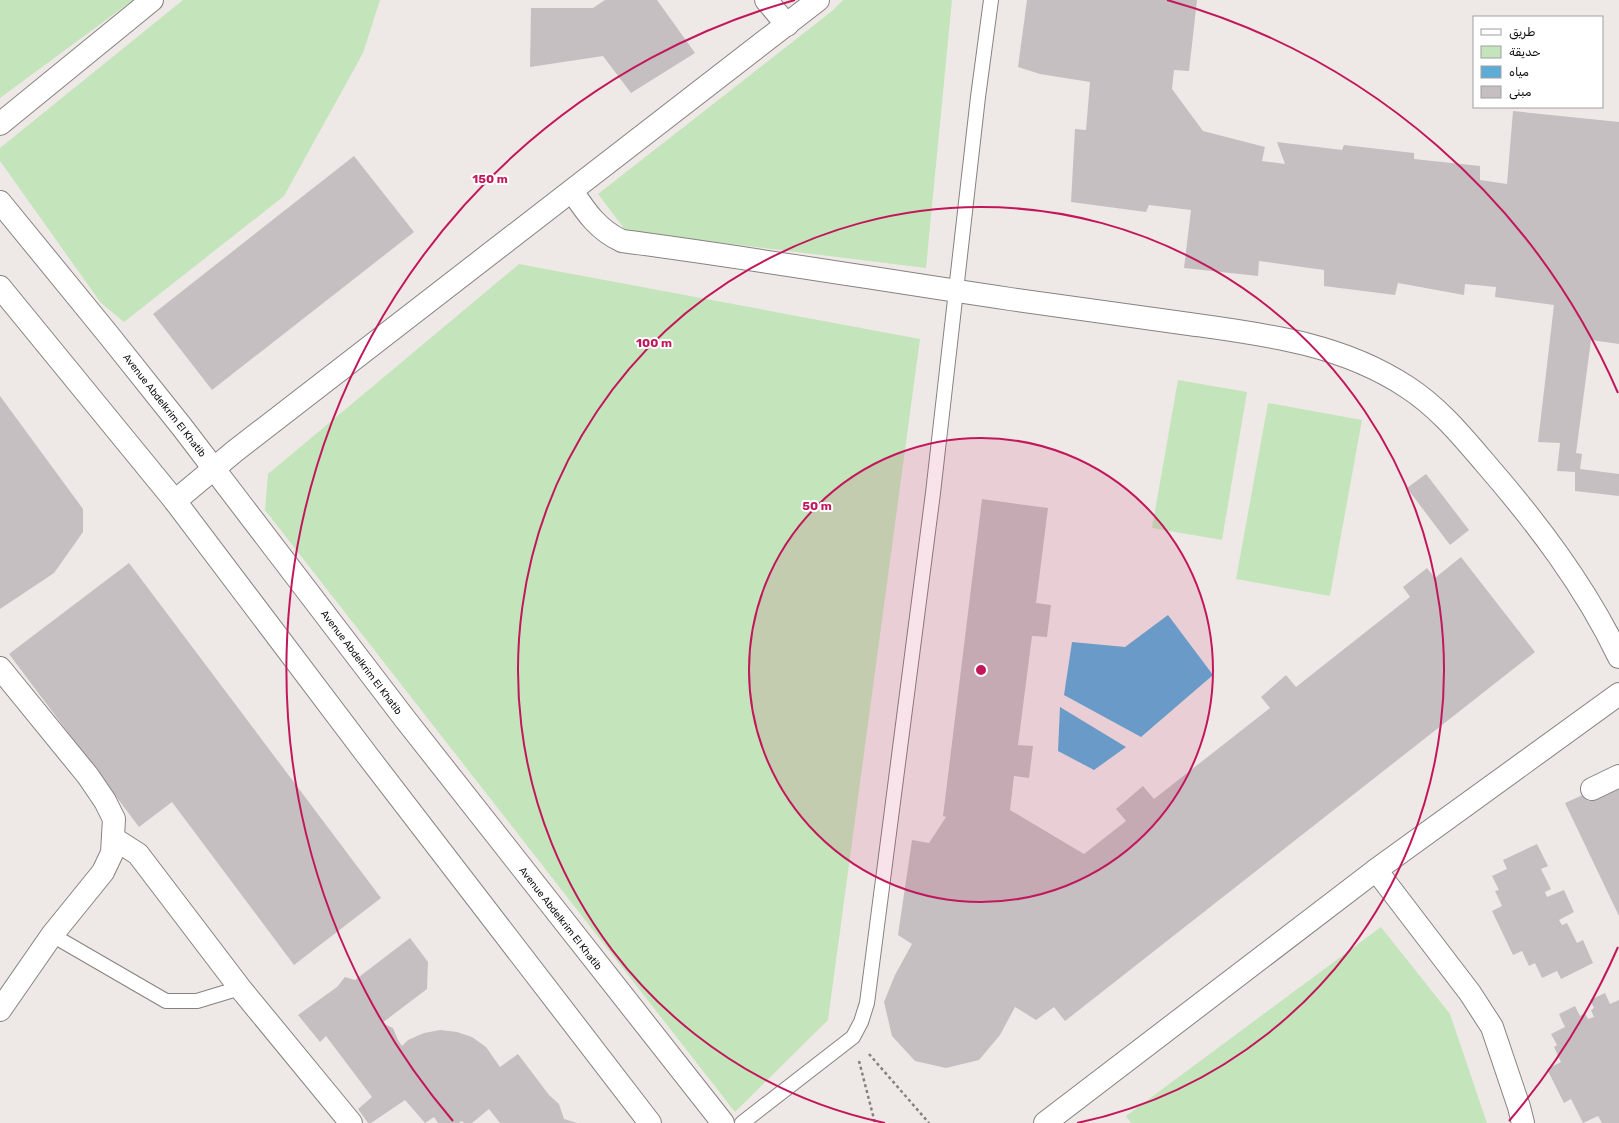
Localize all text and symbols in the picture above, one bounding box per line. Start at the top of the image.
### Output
legend [1473,16,1603,108]
text: طريق [1509,25,1535,40]
text: حديقة [1509,45,1541,59]
text: مياه [1509,65,1529,79]
text: مبنى [1509,85,1532,100]
text: 150 m [472,172,508,186]
text: 100 m [636,336,672,350]
street label: Avenue Abdelkrim El Khatib [120,352,208,460]
text: 50 m [802,499,832,513]
street label: Avenue Abdelkrim El Khatib [318,608,404,717]
centre of rings [974,663,988,677]
street label: Avenue Abdelkrim El Khatib [516,865,604,973]

